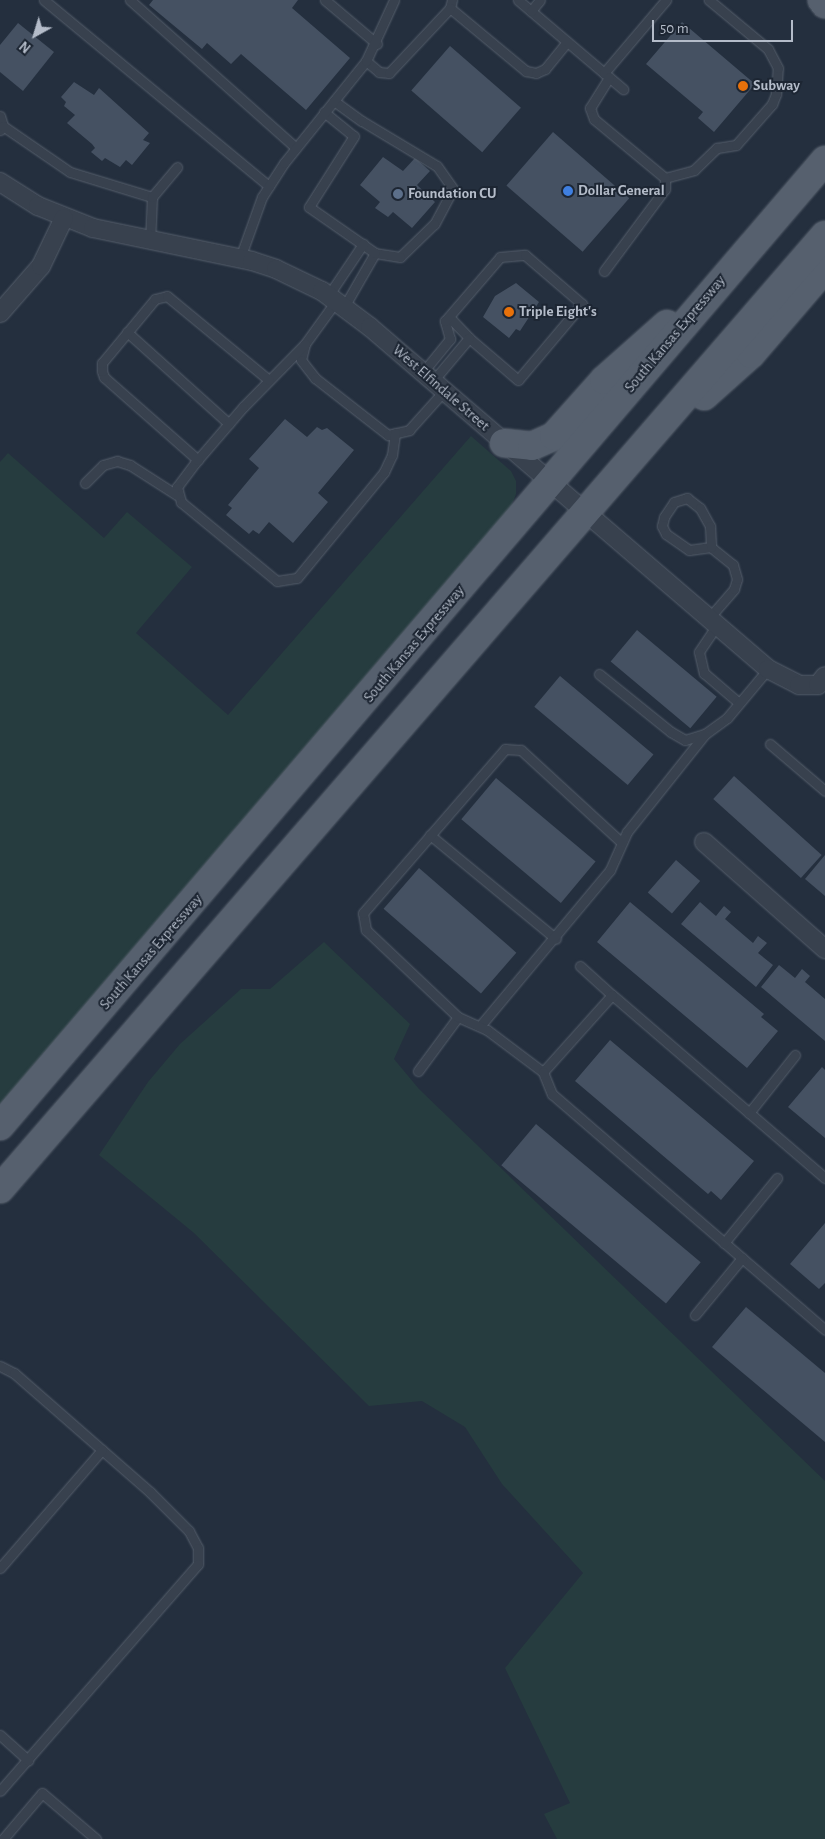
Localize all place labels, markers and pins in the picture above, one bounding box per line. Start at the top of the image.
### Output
place label: Subway [753,77,800,95]
marker: Subway [737,80,749,92]
place label: Dollar General [578,182,665,200]
place label: Foundation CU [408,185,496,203]
marker: Dollar General [562,185,574,197]
marker: Foundation CU [392,188,404,200]
place label: Triple Eight's [519,303,597,321]
marker: Triple Eight's [503,306,515,318]

